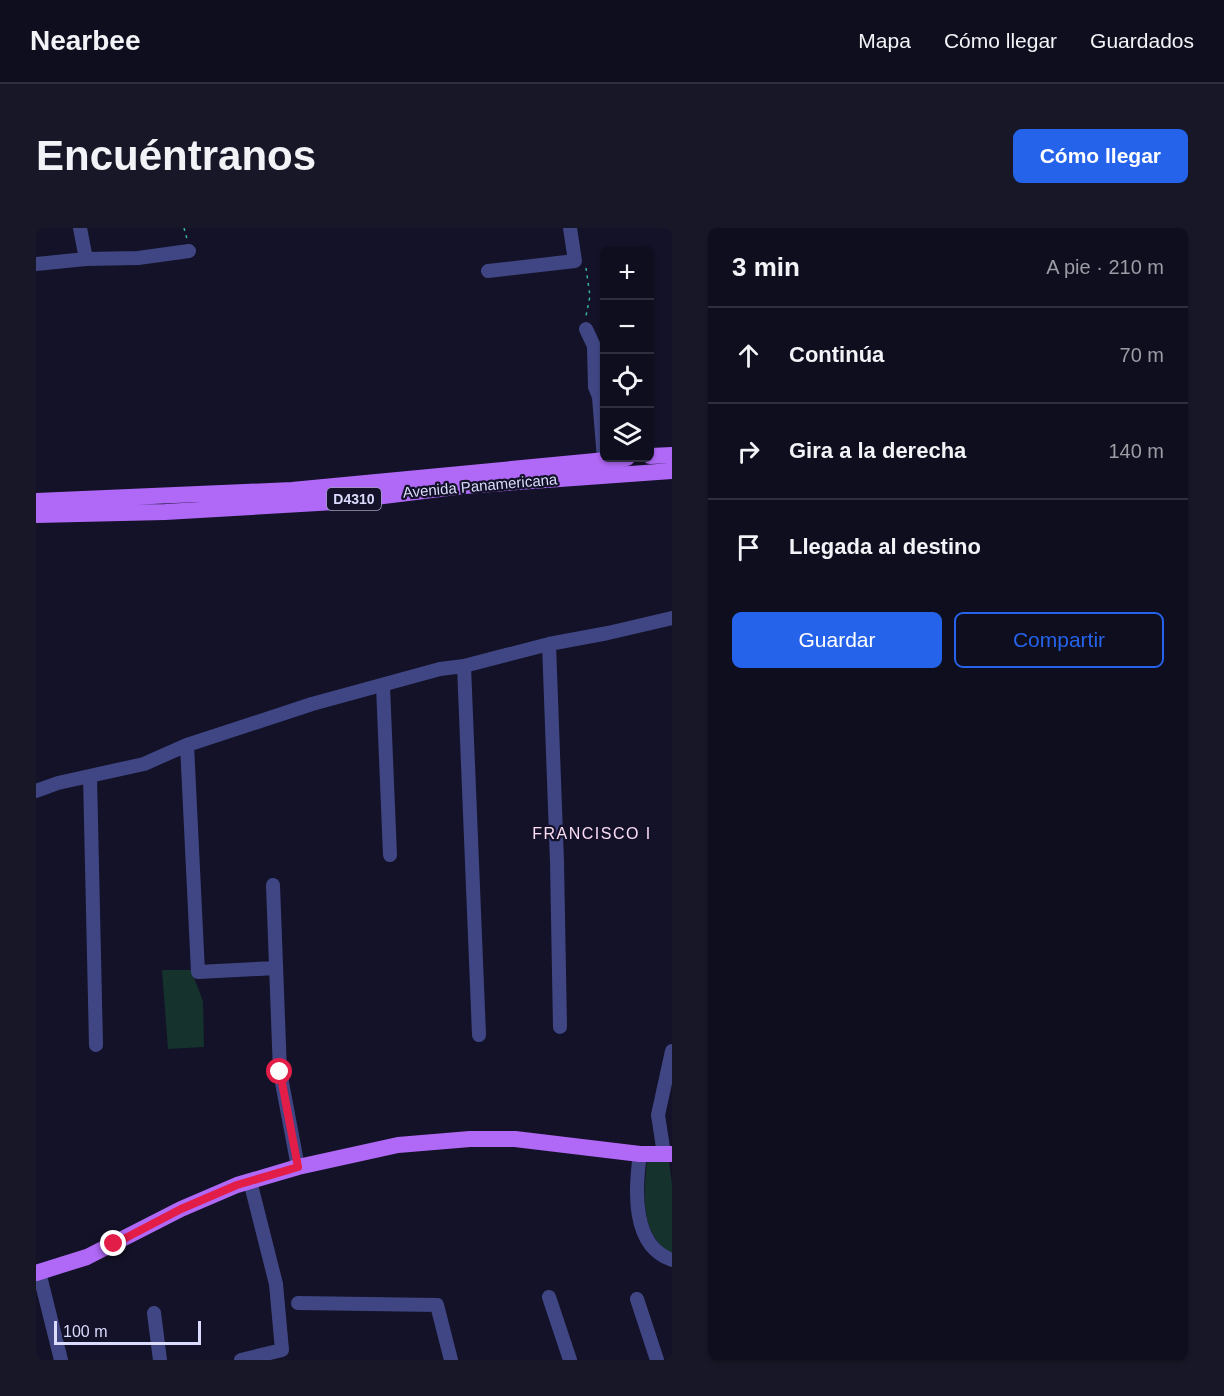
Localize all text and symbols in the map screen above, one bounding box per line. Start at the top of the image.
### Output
text: Nearbee [30,25,141,56]
text: Mapa [858,29,911,52]
text: Cómo llegar [944,29,1057,52]
text: Guardados [1090,29,1194,52]
button: Cómo llegar [1013,129,1188,183]
text: Encuéntranos [36,132,316,179]
map controls [600,246,654,462]
button: + [600,246,654,300]
text: 3 min [732,252,800,282]
text: A pie · 210 m [1046,256,1164,278]
button: − [600,300,654,354]
icon: ahead [732,339,765,372]
text: Continúa [789,342,884,367]
text: 70 m [1120,344,1164,366]
button: locate [600,354,654,408]
button: layers [600,408,654,462]
icon: right [732,435,765,468]
text: Gira a la derecha [789,438,966,463]
text: 140 m [1108,440,1164,462]
street label: Avenida Panamericana [402,470,558,501]
road number: D4310 [327,488,381,510]
icon: arrive [732,531,765,564]
text: Llegada al destino [789,534,981,559]
button: Guardar [732,612,942,668]
button: Compartir [954,612,1164,668]
district label: FRANCISCO I [532,825,652,842]
route start [266,1058,292,1084]
route end [100,1230,126,1256]
scale bar [54,1318,201,1346]
text: 100 m [63,1323,107,1340]

